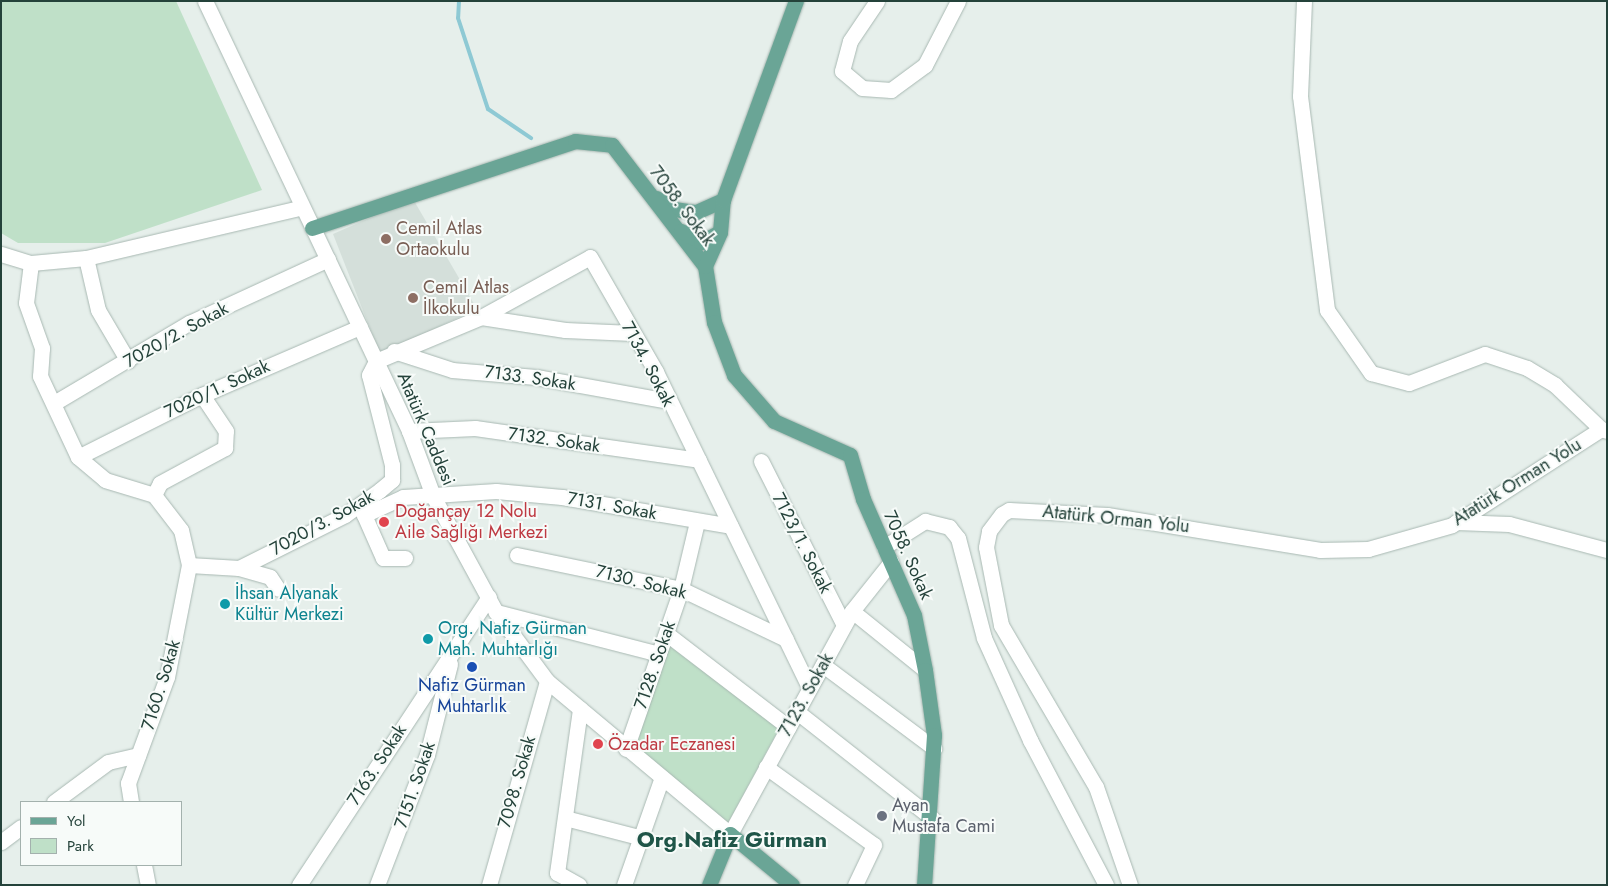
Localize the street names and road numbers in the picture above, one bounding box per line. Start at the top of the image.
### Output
street label: 7058. Sokak [645,162,719,250]
street label: 7020/2. Sokak [120,297,232,373]
street label: 7134. Sokak [617,318,679,410]
street label: 7020/1. Sokak [161,355,273,423]
street label: 7133. Sokak [483,361,577,395]
street label: Atatürk Caddesi [392,369,460,489]
street label: 7132. Sokak [507,423,601,457]
street label: Atatürk Orman Yolu [1449,434,1585,530]
street label: 7020/3. Sokak [266,486,378,560]
street label: 7131. Sokak [566,488,658,524]
street label: 7123/1. Sokak [767,489,837,597]
street label: Atatürk Orman Yolu [1041,501,1191,537]
street label: 7058. Sokak [879,507,937,603]
street label: 7130. Sokak [593,560,689,604]
street label: 7128. Sokak [630,618,680,712]
street label: 7160. Sokak [137,637,185,733]
street label: 7123. Sokak [774,649,838,741]
street label: 7163. Sokak [343,720,411,810]
street label: 7098. Sokak [494,733,540,831]
street label: 7151. Sokak [390,739,440,831]

